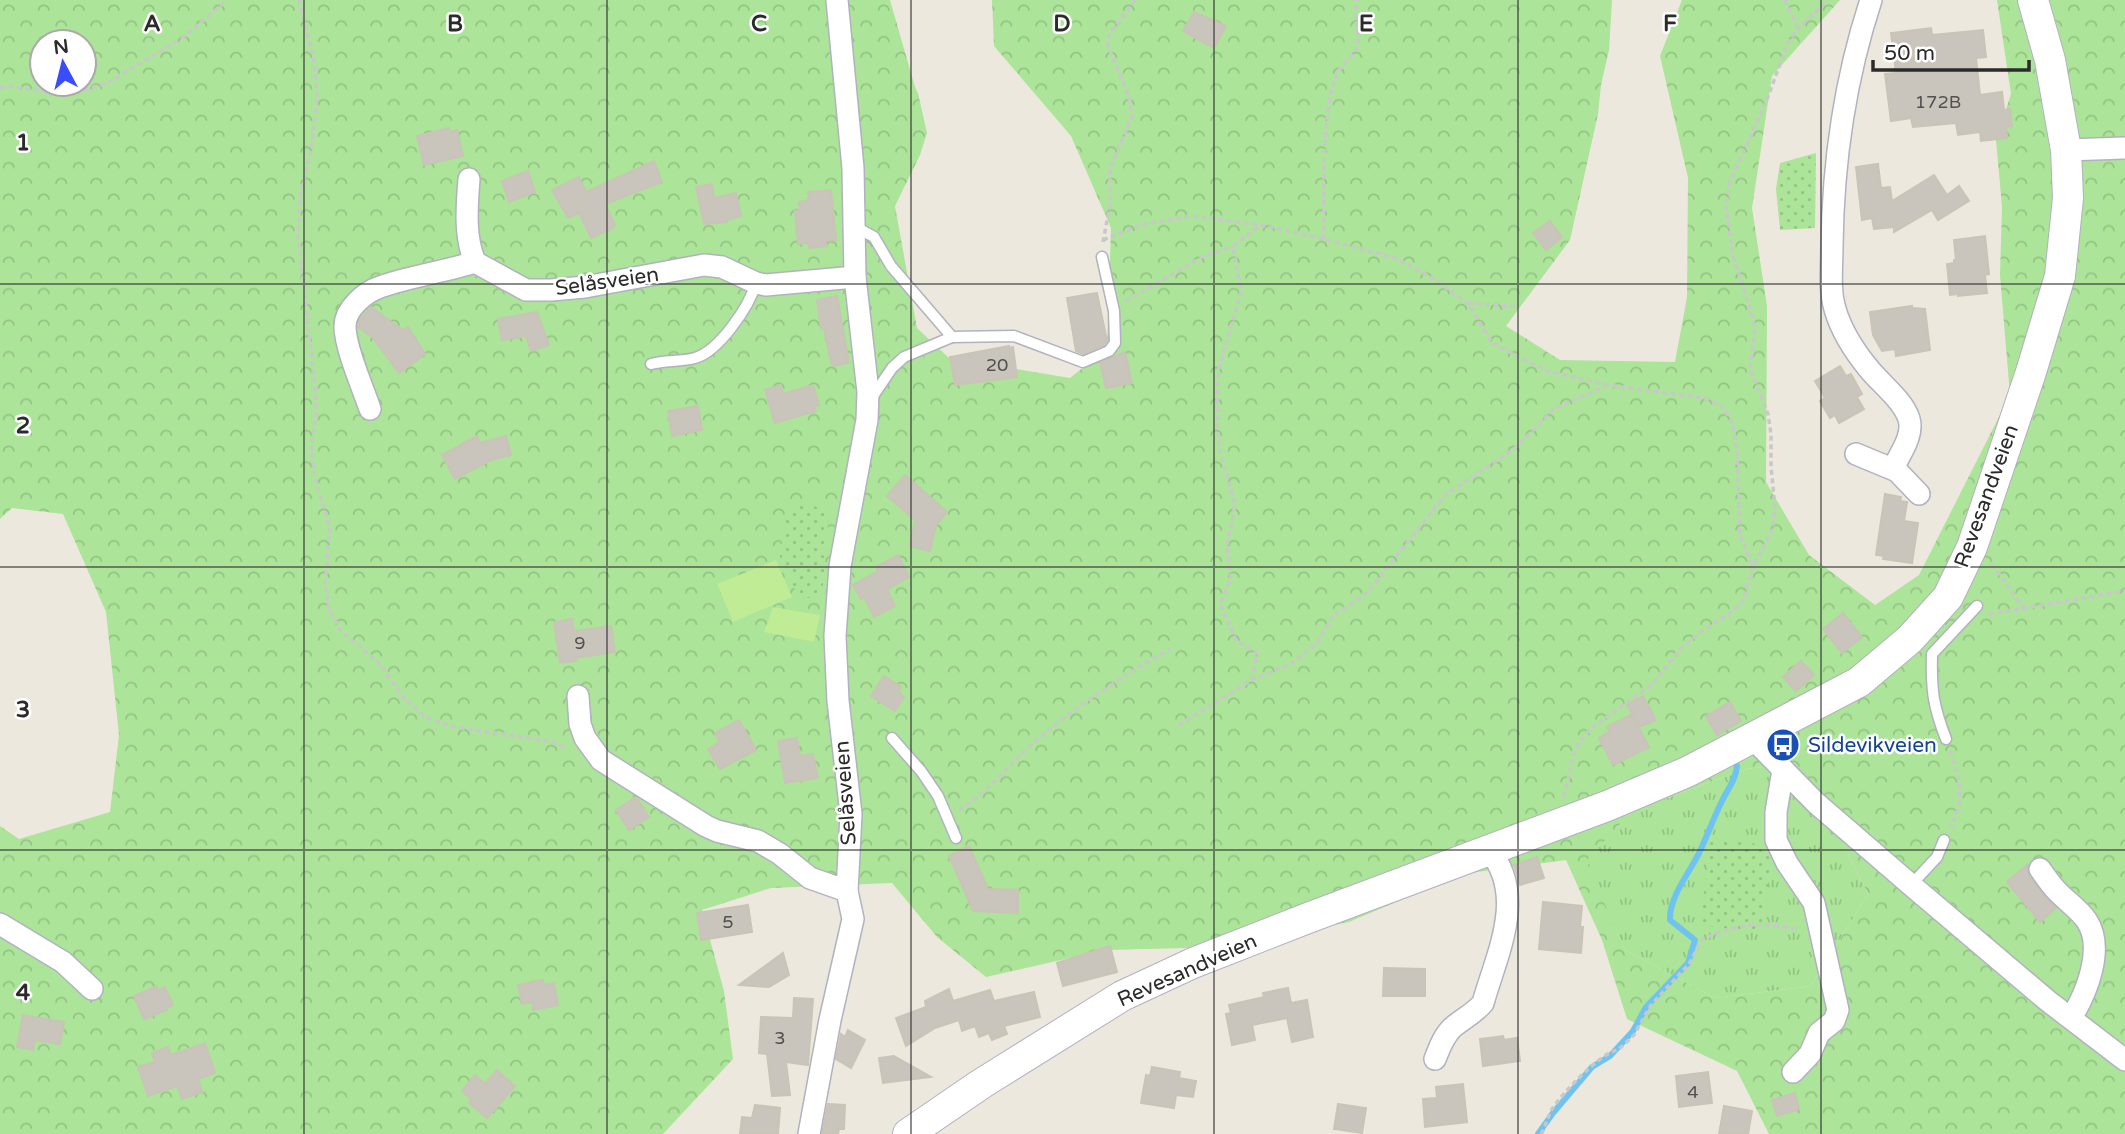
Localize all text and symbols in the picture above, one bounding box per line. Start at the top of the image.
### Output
text: A [143,10,161,38]
text: B [447,10,463,38]
text: C [751,10,767,38]
text: D [1053,10,1071,38]
text: E [1359,10,1373,38]
text: F [1663,10,1677,38]
north arrow [28,28,98,98]
scale bar [1873,28,2029,72]
text: N [52,35,70,59]
text: 50 m [1884,41,1935,66]
house number: 172B [1915,91,1961,113]
text: 1 [16,129,30,157]
street label: Selåsveien [554,262,661,301]
house number: 20 [986,354,1008,376]
text: 2 [16,412,30,440]
street label: Revesandveien [1949,421,2024,571]
house number: 9 [574,632,586,654]
text: 3 [16,696,30,724]
bus stop icon: Sildevikveien [1764,726,1802,764]
place label: Sildevikveien [1808,733,1937,758]
street label: Selåsveien [829,740,862,846]
house number: 5 [722,911,734,933]
street label: Revesandveien [1113,928,1261,1012]
text: 4 [16,979,31,1007]
house number: 3 [774,1027,786,1049]
house number: 4 [1687,1081,1699,1103]

